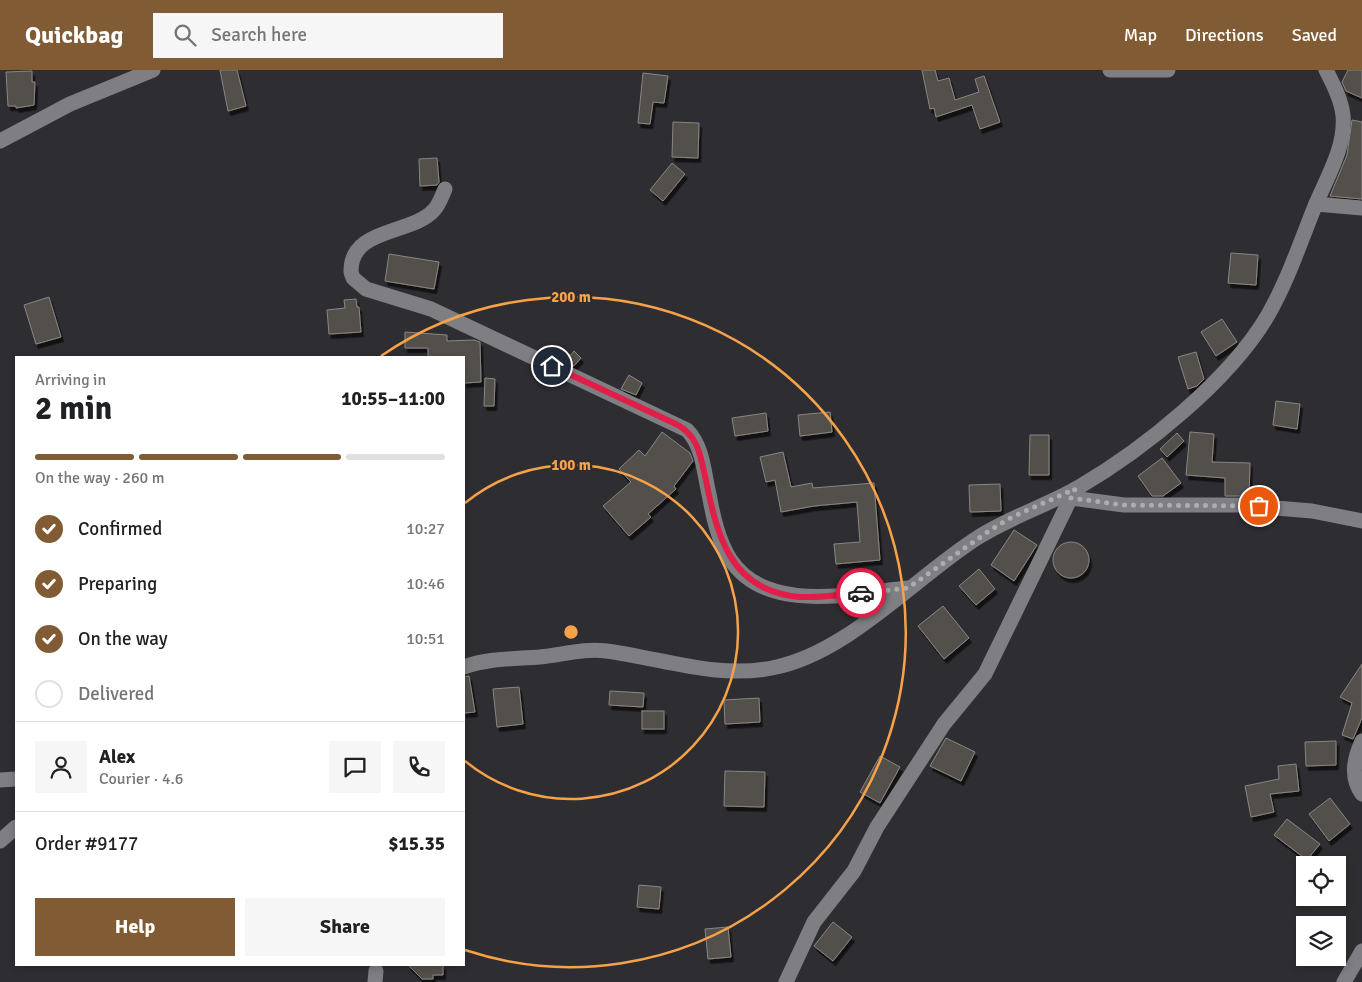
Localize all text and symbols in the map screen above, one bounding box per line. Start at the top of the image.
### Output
search box [153,13,503,58]
text: Quickbag [25,20,123,50]
icon: search [171,21,199,49]
text: Search here [211,23,307,47]
text: Map [1124,24,1157,46]
text: Directions [1185,24,1264,46]
text: Saved [1292,24,1337,46]
text: 200 m [551,288,591,306]
pin [531,345,573,387]
icon: home [538,352,566,380]
text: Arriving in [35,370,106,390]
text: 10:55–11:00 [341,387,445,411]
text: 2 min [35,389,112,428]
text: 100 m [551,456,591,474]
text: On the way · 260 m [35,468,165,488]
pin [1238,485,1280,527]
icon: bag [1245,492,1273,520]
icon: check [35,515,63,543]
text: Confirmed [78,517,162,541]
text: 10:27 [406,519,445,539]
courier [836,568,886,618]
icon: check [35,570,63,598]
text: Preparing [78,572,157,596]
text: 10:46 [406,574,445,594]
icon: car [847,579,875,607]
centre of rings [562,623,580,641]
icon: check [35,625,63,653]
text: On the way [78,627,168,651]
text: 10:51 [406,629,445,649]
text: Delivered [78,682,154,706]
button: person [35,741,87,793]
button: chat [329,741,381,793]
button: phone [393,741,445,793]
text: Alex [99,745,135,769]
text: Courier · 4.6 [99,769,183,789]
text: Order #9177 [35,832,138,856]
text: $15.35 [388,832,445,856]
map controls [1296,856,1346,966]
button: locate [1296,856,1346,906]
button: Help [35,898,235,956]
button: Share [245,898,445,956]
button: layers [1296,916,1346,966]

